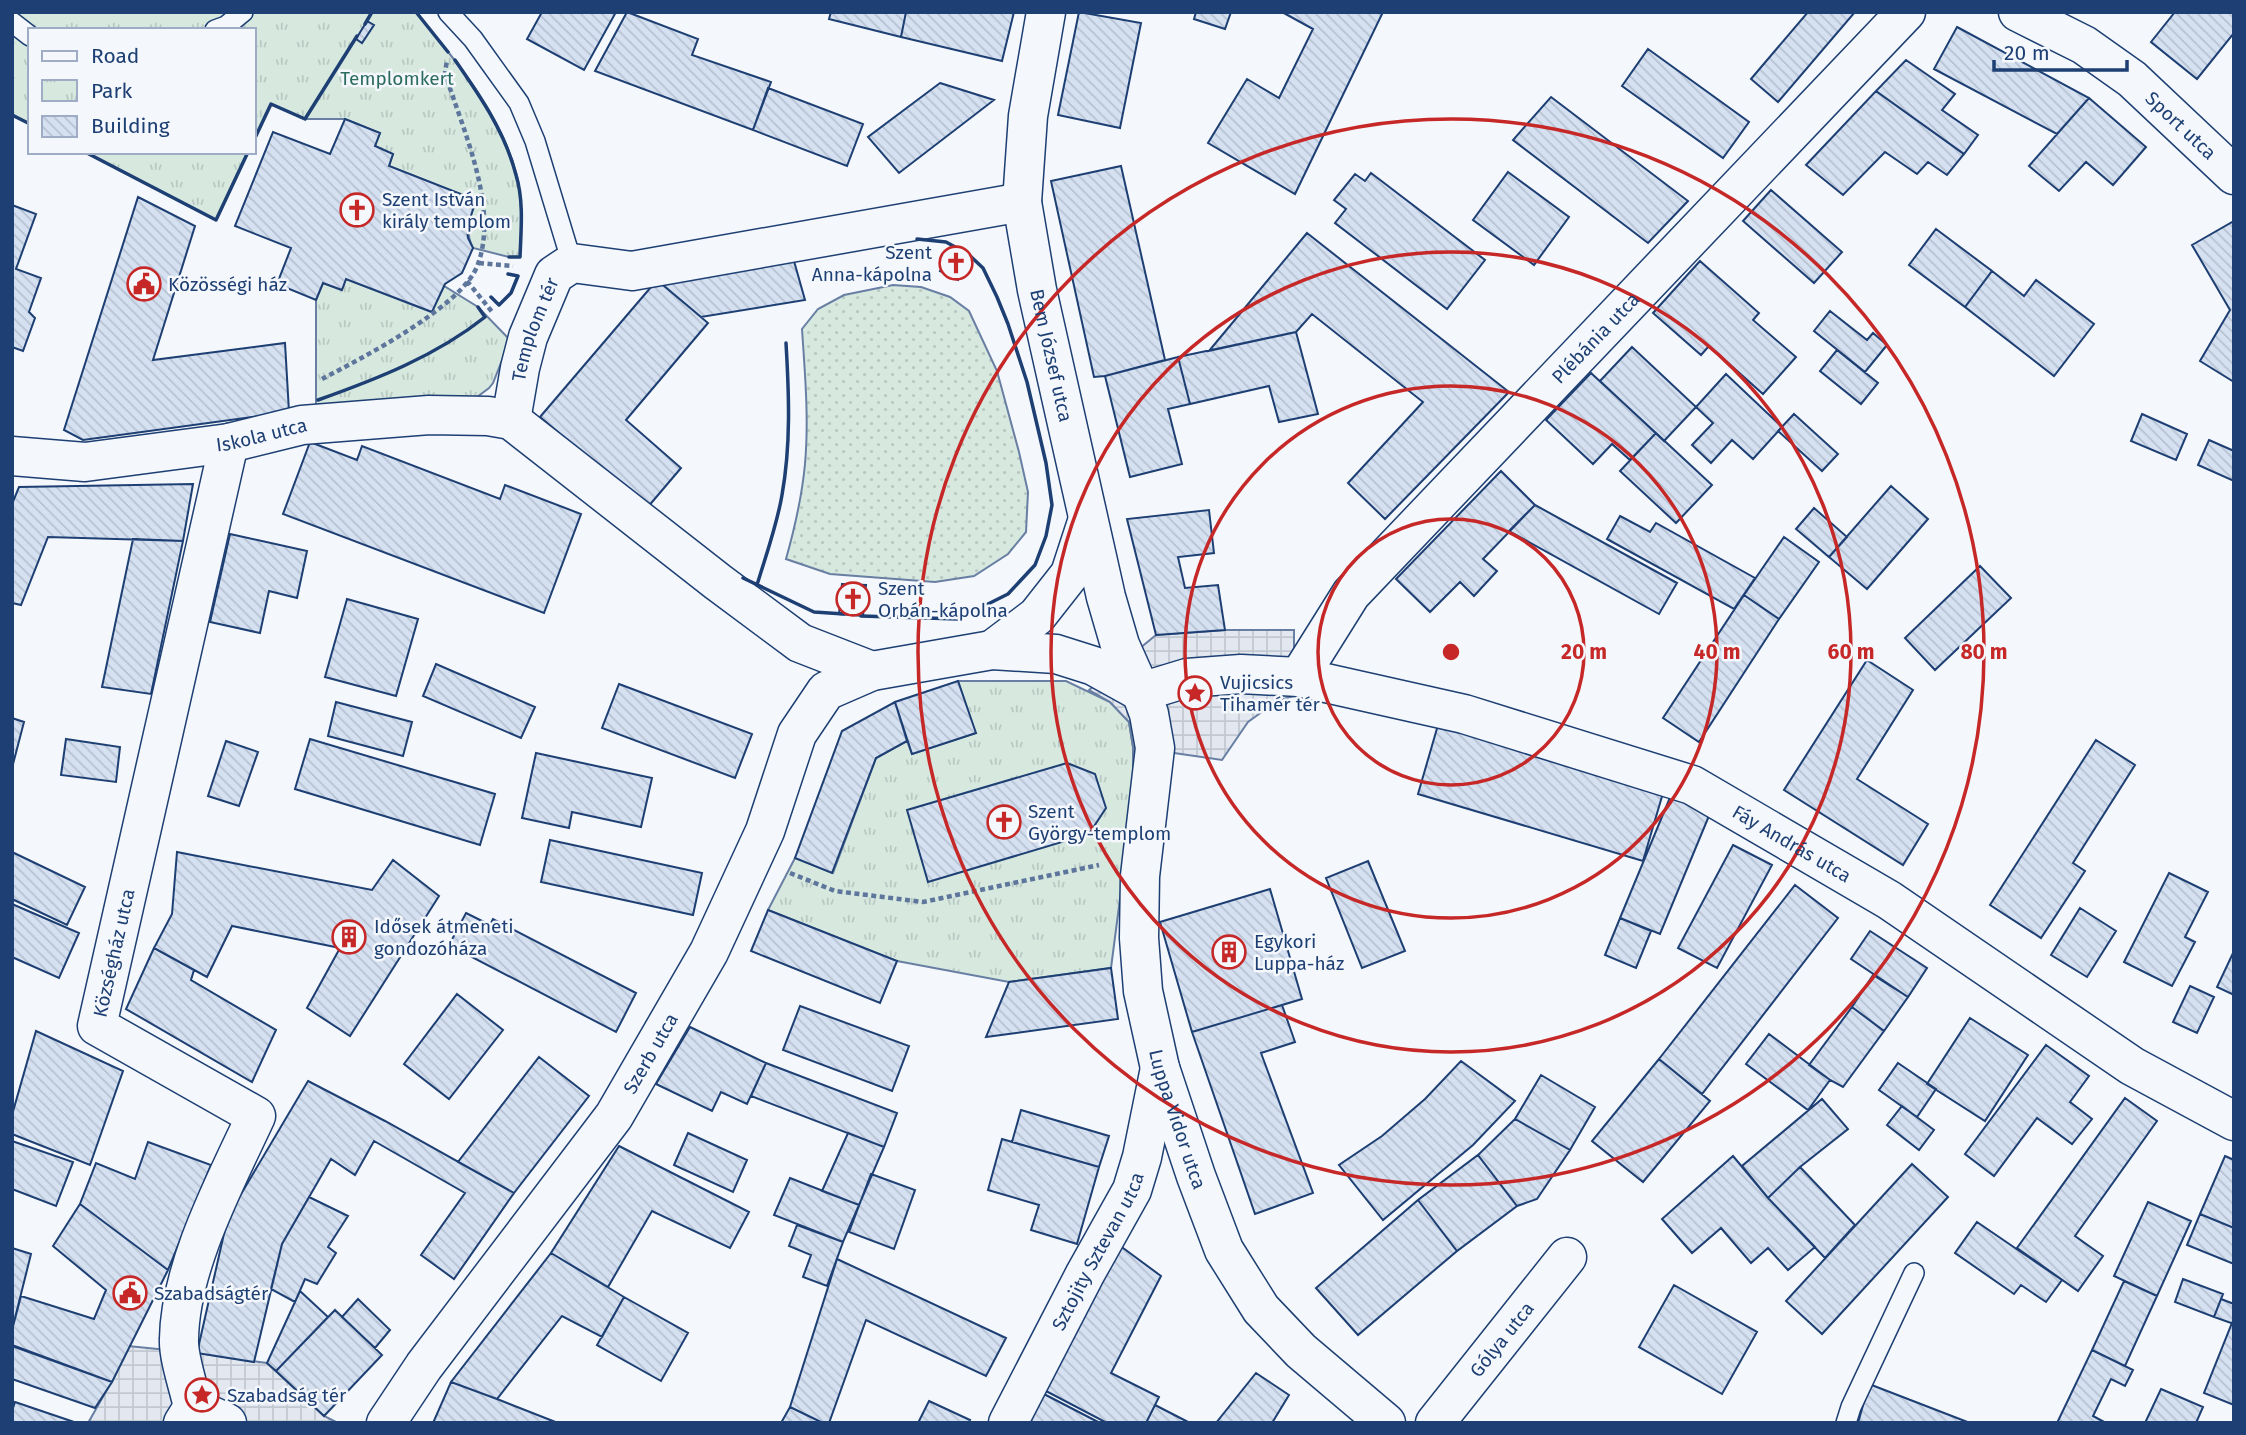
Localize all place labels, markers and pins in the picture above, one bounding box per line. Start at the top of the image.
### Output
place label: Szent István király templom [382,188,511,233]
church icon: Szent István király templom [338,191,376,229]
place label: Szent Anna-kápolna [812,241,932,286]
church icon: Szent Anna-kápolna [937,244,975,282]
public building icon: Közösségi ház [125,265,163,303]
place label: Közösségi ház [168,273,287,296]
place label: Szent Orbán-kápolna [878,577,1008,622]
church icon: Szent Orbán-kápolna [834,580,872,618]
centre of rings [1439,640,1463,664]
place label: Vujicsics Tihamér tér [1220,671,1321,716]
place icon: Vujicsics Tihamér tér [1176,674,1214,712]
place label: Szent György-templom [1028,800,1171,845]
church icon: Szent György-templom [985,803,1023,841]
place label: Idősek átmeneti gondozóháza [374,915,514,960]
building icon: Idősek átmeneti gondozóháza [330,918,368,956]
place label: Egykori Luppa-ház [1254,930,1344,975]
building icon: Egykori Luppa-ház [1210,933,1248,971]
public building icon: Szabadságtér [111,1274,149,1312]
place label: Szabadságtér [154,1282,269,1305]
place icon: Szabadság tér [183,1376,221,1414]
place label: Szabadság tér [227,1384,347,1407]

